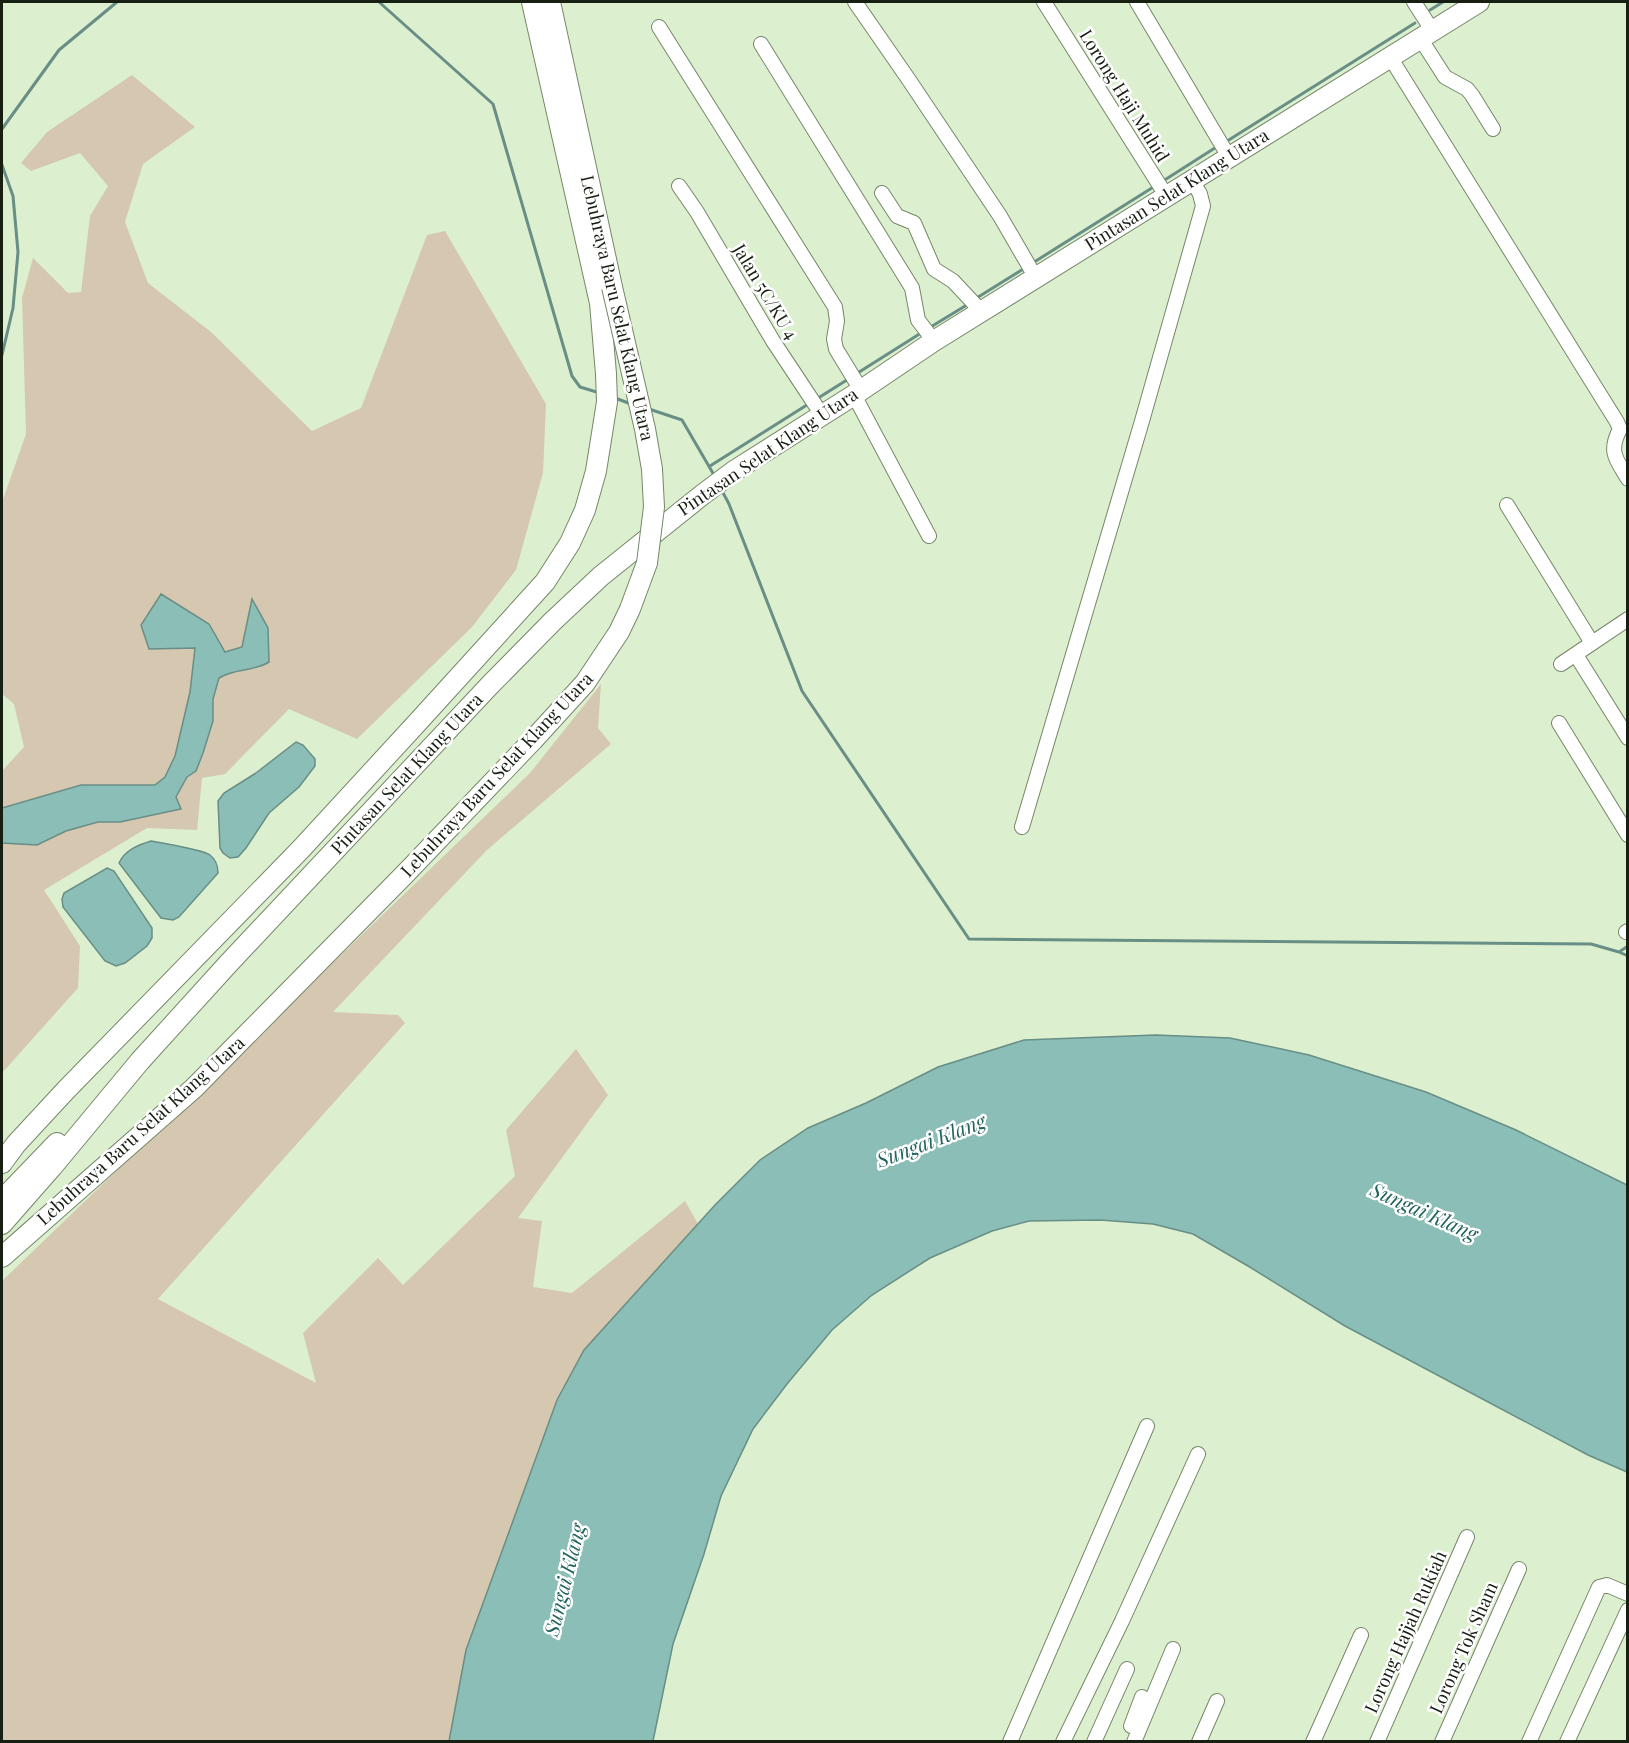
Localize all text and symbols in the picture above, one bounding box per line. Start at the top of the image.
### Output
street label: Lorong Haji Muhid [1074,25,1176,167]
street label: Pintasan Selat Klang Utara [1080,123,1273,256]
street label: Lebuhraya Baru Selat Klang Utara [576,173,660,443]
street label: Jalan 5C/KU 4 [727,238,804,344]
street label: Pintasan Selat Klang Utara [673,382,862,521]
street label: Lebuhraya Baru Selat Klang Utara [395,667,598,882]
street label: Pintasan Selat Klang Utara [325,687,488,859]
street label: Lebuhraya Baru Selat Klang Utara [31,1030,249,1230]
water label: Sungai Klang [871,1106,991,1173]
water label: Sungai Klang [1366,1175,1484,1247]
water label: Sungai Klang [536,1519,591,1639]
street label: Lorong Hajjah Rukiah [1358,1546,1452,1717]
street label: Lorong Tok Sham [1423,1578,1503,1717]

